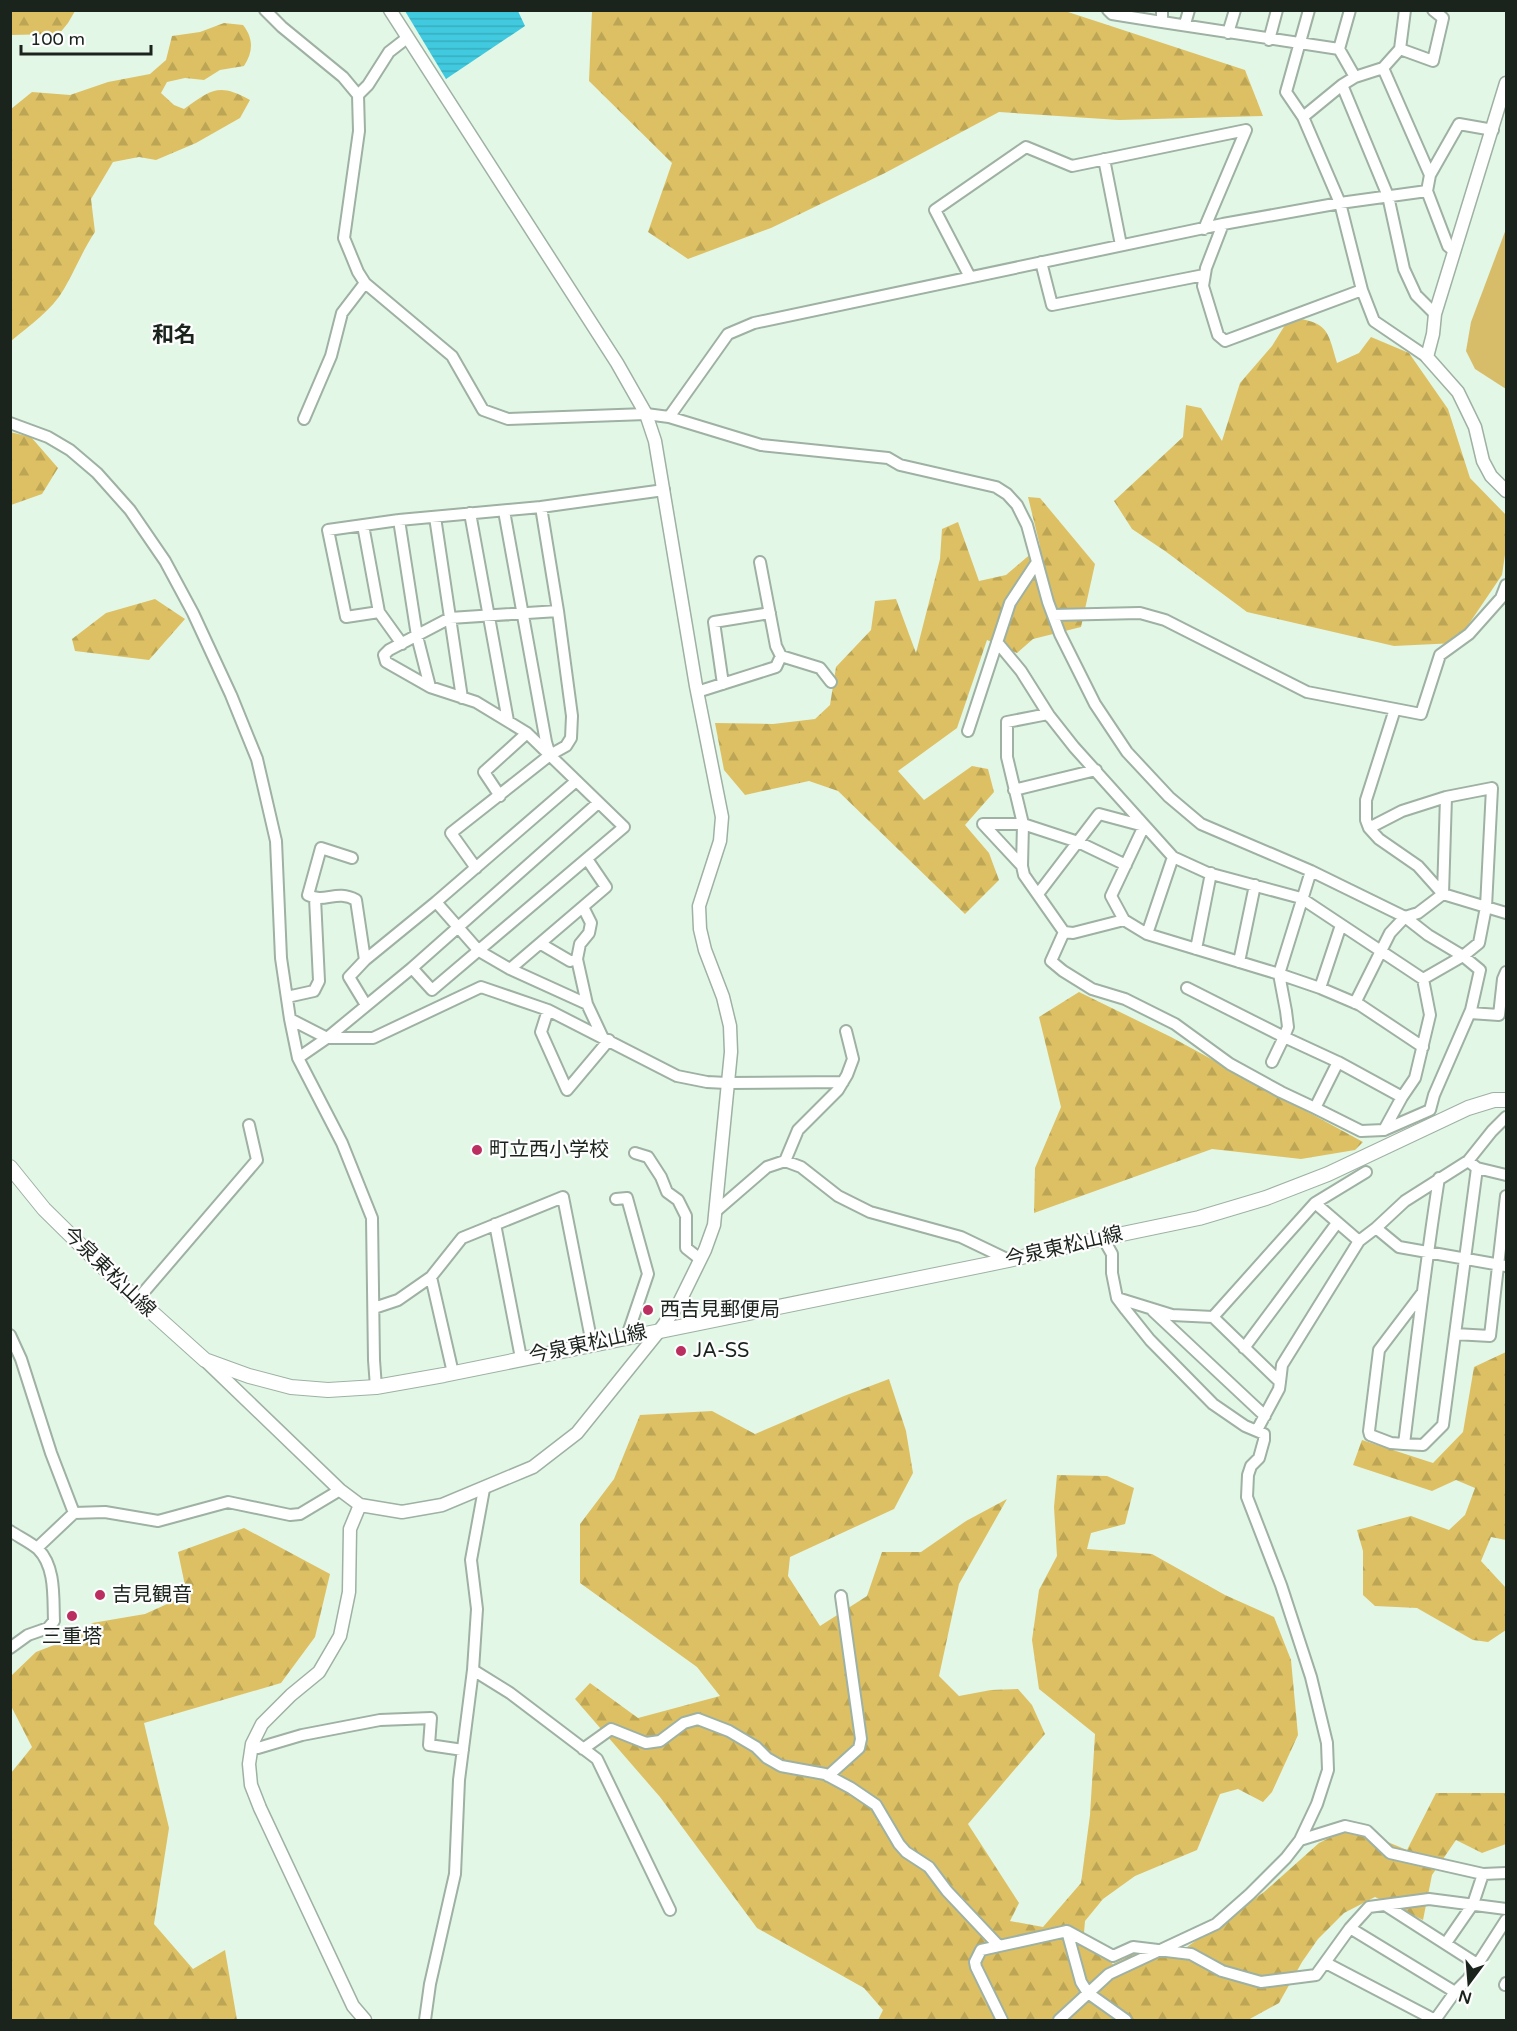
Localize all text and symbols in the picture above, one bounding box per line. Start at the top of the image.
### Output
scale bar [21,18,152,56]
text: 100 m [30,28,85,50]
district label: 和名 [152,322,196,348]
place label: 町立西小学校 [489,1138,609,1162]
marker: 町立西小学校 [470,1143,484,1157]
street label: 今泉東松山線 [58,1222,160,1322]
street label: 今泉東松山線 [1003,1222,1125,1272]
place label: 西吉見郵便局 [660,1298,780,1322]
marker: 西吉見郵便局 [641,1303,655,1317]
street label: 今泉東松山線 [527,1320,649,1368]
place label: JA-SS [693,1339,749,1363]
marker: JA-SS [674,1344,688,1358]
place label: 吉見観音 [112,1583,192,1607]
marker: 吉見観音 [93,1588,107,1602]
marker: 三重塔 [65,1609,79,1623]
place label: 三重塔 [42,1625,102,1649]
north arrow [1439,1953,1499,2013]
text: N [1456,1985,1474,2008]

